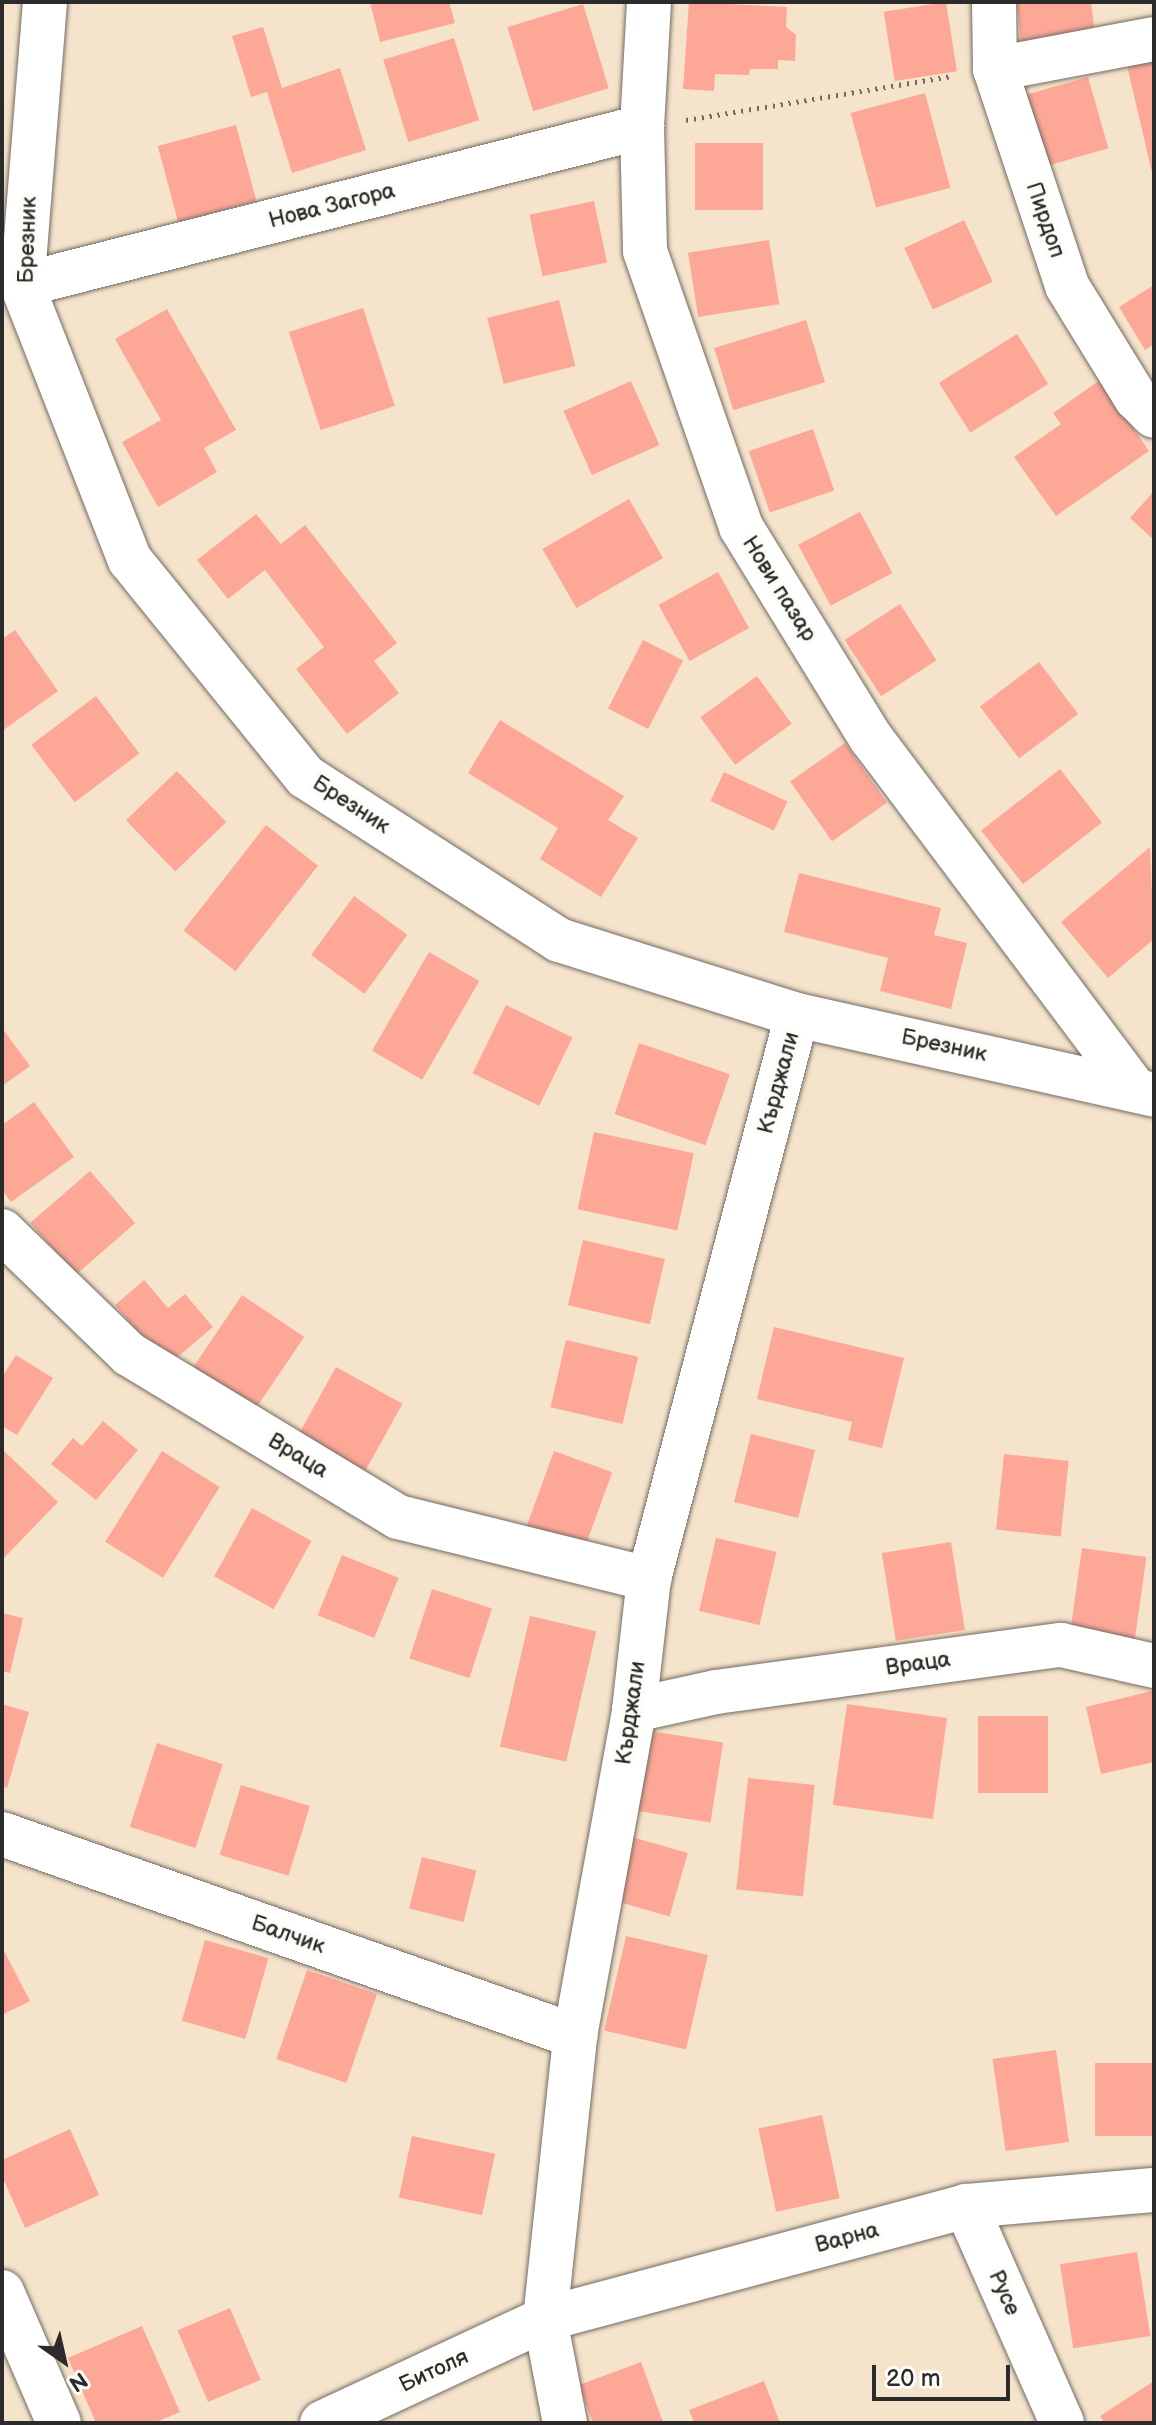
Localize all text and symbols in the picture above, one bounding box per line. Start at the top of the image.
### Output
street label: Нова Загора [266,178,398,234]
street label: Пирдоп [1020,179,1070,261]
street label: Брезник [13,196,43,284]
street label: Нови пазар [736,531,822,647]
street label: Брезник [307,770,395,840]
street label: Брезник [899,1024,989,1068]
street label: Кърджали [753,1029,805,1137]
street label: Враца [263,1428,333,1484]
street label: Враца [884,1646,952,1682]
street label: Кърджали [611,1659,651,1767]
street label: Балчик [248,1910,328,1960]
street label: Варна [812,2217,882,2259]
street label: Русе [982,2266,1026,2320]
north arrow [24,2321,104,2401]
street label: Битоля [395,2344,473,2398]
scale bar [876,2349,1014,2399]
text: 20 m [886,2364,941,2393]
text: N [63,2365,92,2397]

